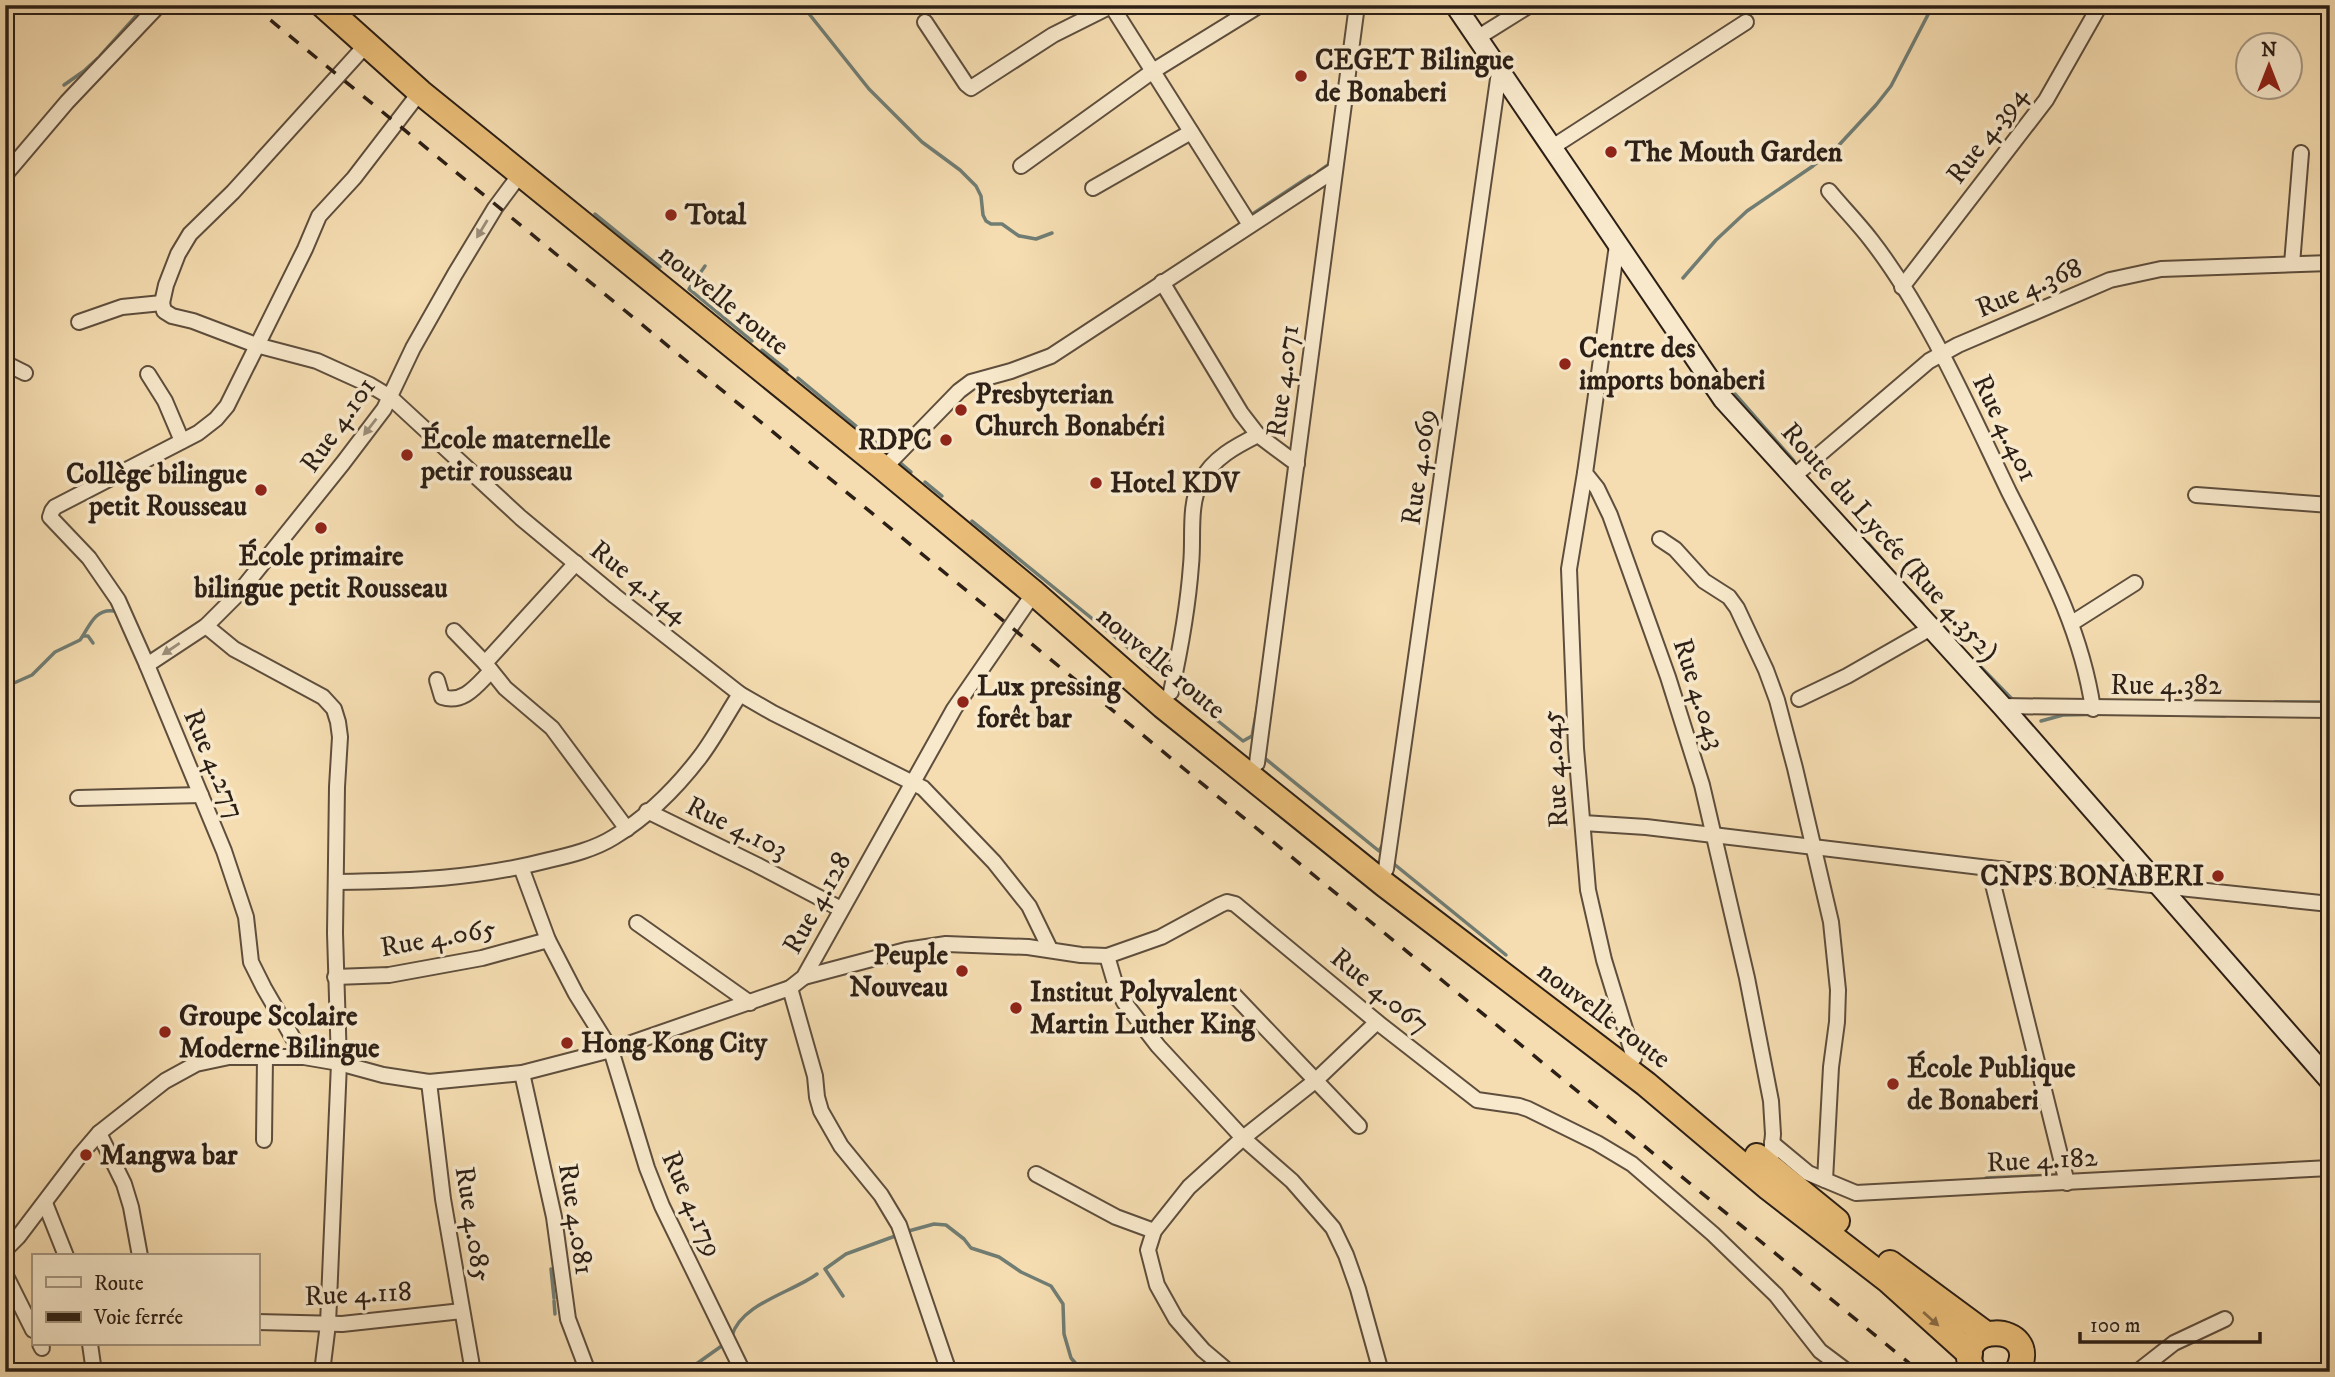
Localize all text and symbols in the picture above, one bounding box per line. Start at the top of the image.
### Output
north arrow [2234,32,2304,102]
text: N [2261,39,2277,62]
place label: CEGET Bilingue de Bonaberi [1315,43,1514,110]
marker: CEGET Bilingue de Bonaberi [1293,68,1309,84]
street label: Rue 4.394 [1939,78,2036,191]
place label: The Mouth Garden [1624,135,1843,170]
marker: The Mouth Garden [1603,144,1619,160]
place label: Total [684,198,747,233]
marker: Total [663,207,679,223]
one-way arrow [476,219,488,239]
street label: nouvelle route [652,237,796,363]
street label: Rue 4.368 [1971,250,2087,326]
street label: Rue 4.071 [1259,323,1307,439]
place label: Centre des imports bonaberi [1579,331,1765,398]
marker: Centre des imports bonaberi [1557,356,1573,372]
street label: Rue 4.401 [1964,369,2046,487]
street label: Rue 4.101 [293,370,383,480]
place label: Presbyterian Church Bonabéri [975,377,1165,444]
marker: Presbyterian Church Bonabéri [953,402,969,418]
street label: Rue 4.069 [1394,407,1444,527]
street label: Route du Lycée (Rue 4.352) [1773,415,2007,669]
one-way arrow [363,417,378,435]
place label: École maternelle petir rousseau [420,421,611,489]
place label: RDPC [858,423,932,458]
marker: RDPC [938,432,954,448]
marker: École maternelle petir rousseau [399,447,415,463]
place label: Collège bilingue petit Rousseau [66,457,247,524]
place label: Hotel KDV [1110,466,1241,501]
marker: Hotel KDV [1088,475,1104,491]
marker: Collège bilingue petit Rousseau [253,482,269,498]
marker: École primaire bilingue petit Rousseau [313,520,329,536]
street label: Rue 4.144 [583,533,696,632]
place label: École primaire bilingue petit Rousseau [193,538,448,606]
street label: nouvelle route [1089,599,1233,727]
street label: Rue 4.043 [1665,634,1733,754]
one-way arrow [161,642,180,655]
street label: Rue 4.382 [2110,668,2222,703]
place label: Lux pressing forêt bar [976,669,1122,736]
marker: Lux pressing forêt bar [955,694,971,710]
street label: Rue 4.277 [175,704,253,824]
street label: Rue 4.045 [1533,709,1577,829]
street label: Rue 4.103 [680,788,794,868]
street label: Rue 4.128 [775,846,859,960]
place label: CNPS BONABERI [1980,859,2204,894]
marker: CNPS BONABERI [2210,868,2226,884]
street label: Rue 4.065 [377,911,499,965]
place label: Peuple Nouveau [849,938,948,1005]
street label: Rue 4.067 [1323,940,1437,1042]
street label: nouvelle route [1530,953,1678,1077]
marker: Peuple Nouveau [954,963,970,979]
place label: Institut Polyvalent Martin Luther King [1030,975,1257,1042]
place label: Groupe Scolaire Moderne Bilingue [179,999,380,1066]
marker: Institut Polyvalent Martin Luther King [1008,1000,1024,1016]
marker: Groupe Scolaire Moderne Bilingue [157,1024,173,1040]
place label: Hong Kong City [581,1026,768,1061]
marker: Hong Kong City [559,1035,575,1051]
place label: École Publique de Bonaberi [1907,1050,2076,1118]
marker: École Publique de Bonaberi [1885,1076,1901,1092]
place label: Mangwa bar [100,1138,238,1173]
street label: Rue 4.182 [1986,1140,2099,1180]
street label: Rue 4.179 [653,1146,731,1262]
marker: Mangwa bar [78,1147,94,1163]
street label: Rue 4.081 [550,1161,602,1277]
street label: Rue 4.085 [447,1164,499,1284]
legend [32,1254,259,1346]
text: Route [94,1271,144,1297]
street label: Rue 4.118 [303,1274,413,1314]
scale bar [2080,1300,2260,1344]
text: Voie ferrée [93,1305,184,1331]
one-way arrow [1922,1311,1940,1327]
text: 100 m [2090,1313,2141,1339]

